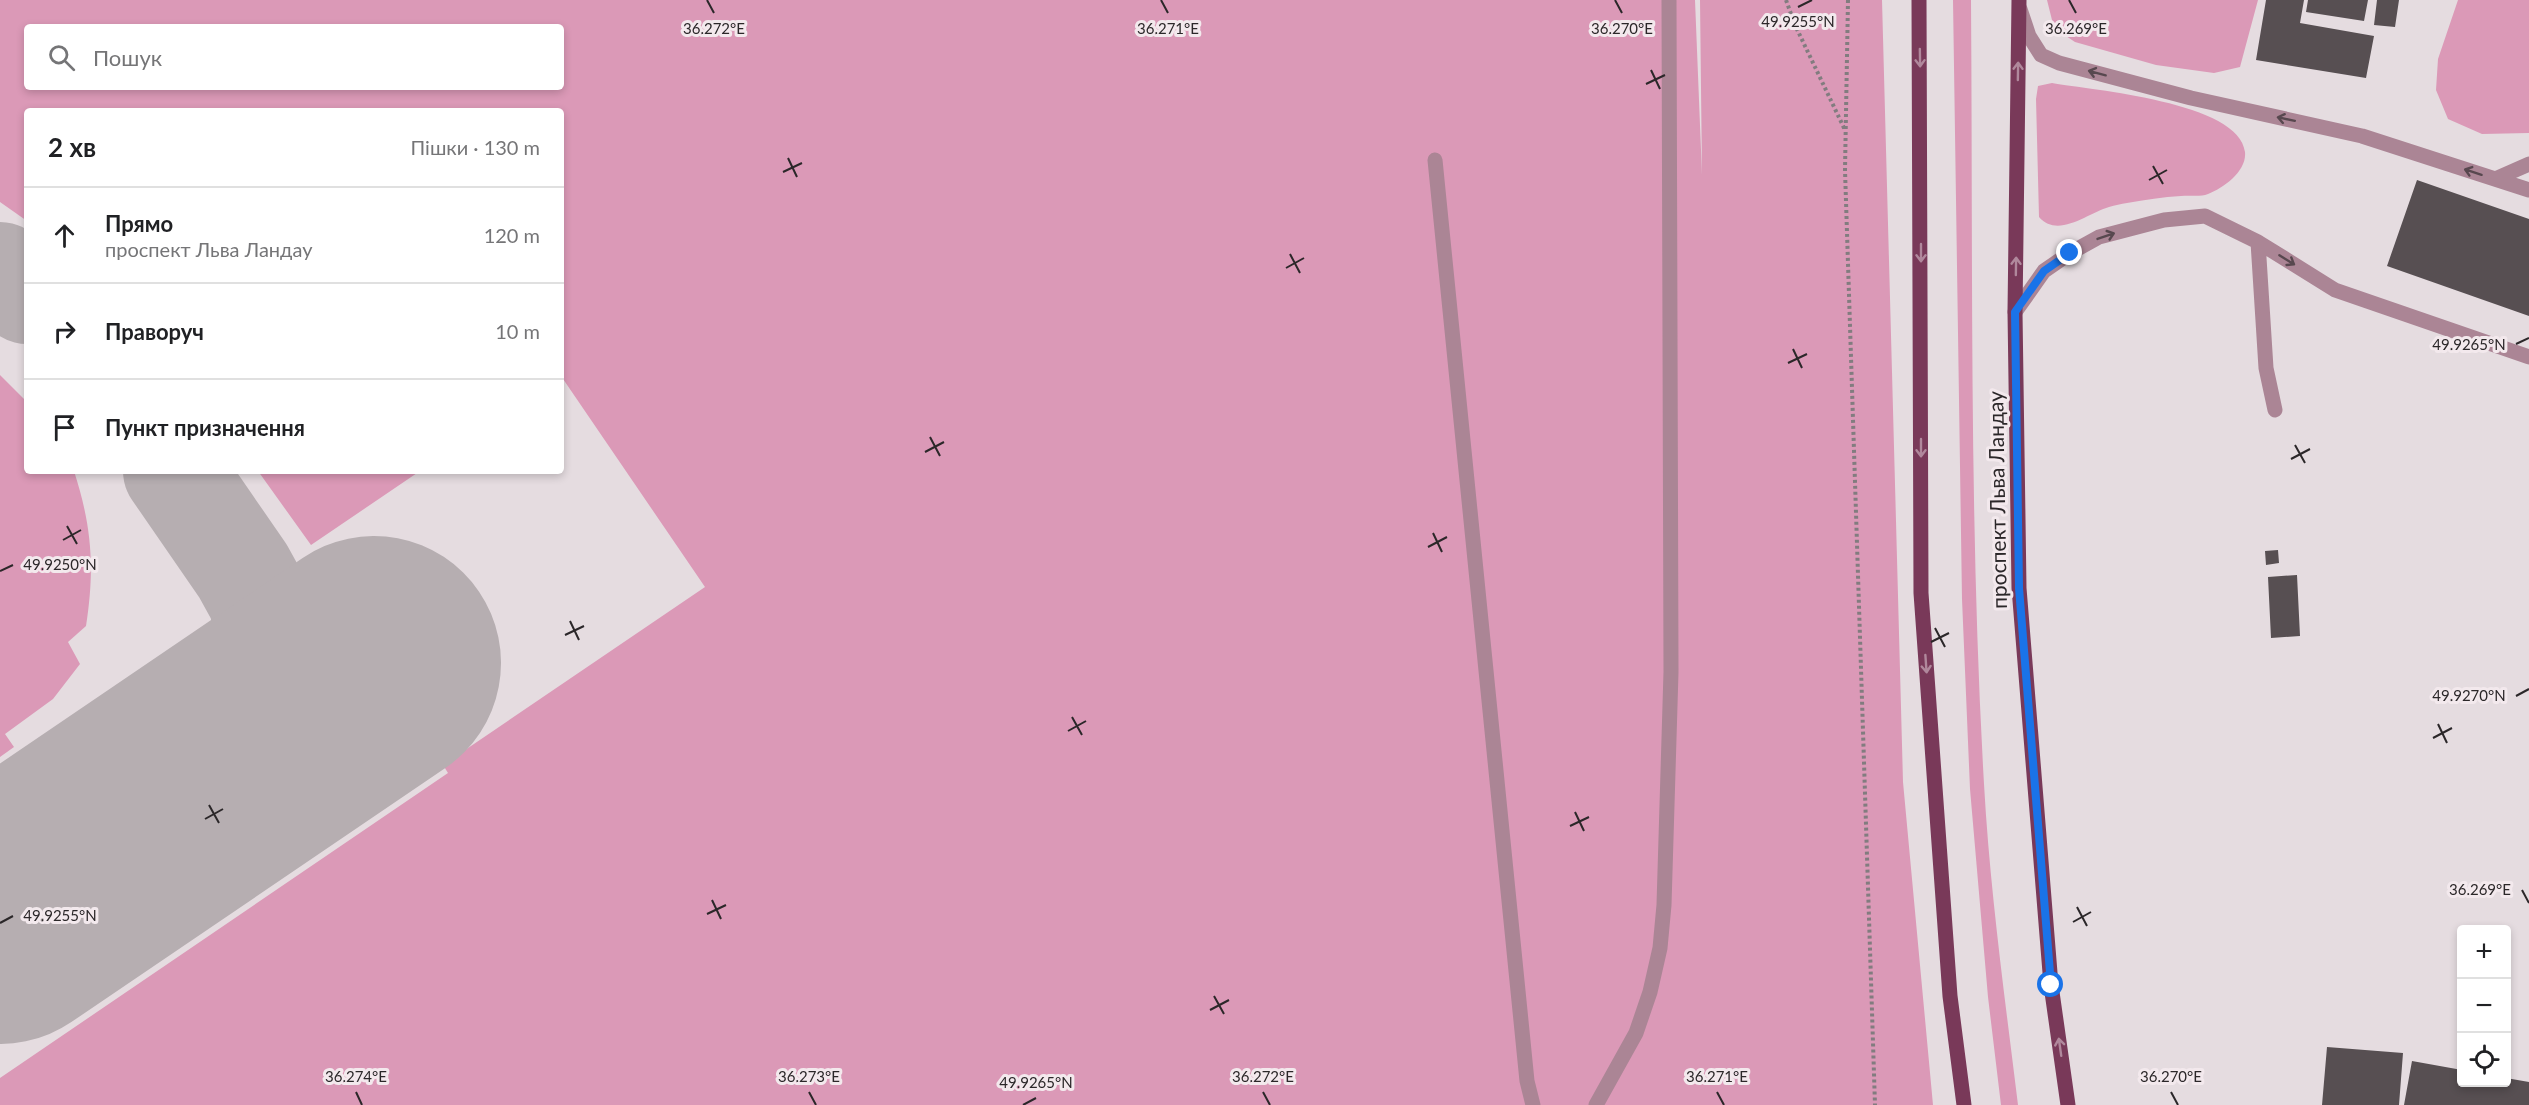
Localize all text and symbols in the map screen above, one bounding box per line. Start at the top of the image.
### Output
text: 49.9255°N [1761,12,1835,30]
text: 36.272°E [683,19,745,37]
text: 36.271°E [1137,19,1199,37]
text: 36.270°E [1591,19,1653,37]
text: 36.269°E [2045,19,2107,37]
search box [24,24,564,90]
icon: search [45,41,78,74]
text: Пошук [93,44,162,71]
one-way arrow [1914,48,1926,68]
one-way arrow [2012,62,2024,82]
one-way arrow [2087,67,2106,78]
one-way arrow [2277,113,2296,124]
text: 2 хв [48,131,96,163]
text: Пішки · 130 m [411,135,540,159]
one-way arrow [2464,166,2483,177]
text: Прямо [105,210,173,237]
icon: ahead [48,219,81,252]
text: 120 m [484,223,540,247]
one-way arrow [2096,230,2115,241]
text: проспект Льва Ландау [105,237,312,261]
route end [2056,239,2082,265]
one-way arrow [1915,243,1927,263]
one-way arrow [2278,255,2295,267]
one-way arrow [2010,257,2021,277]
icon: right [48,315,81,348]
text: Праворуч [105,318,204,345]
text: 10 m [495,319,540,343]
text: 49.9265°N [2432,335,2506,353]
street label: проспект Льва Ландау [1982,391,2011,609]
icon: arrive [48,411,81,444]
text: Пункт призначення [105,414,305,441]
one-way arrow [1915,438,1927,458]
text: 49.9250°N [23,555,97,573]
one-way arrow [1920,654,1931,674]
text: 49.9270°N [2432,686,2506,704]
text: 36.269°E [2449,880,2511,898]
text: 49.9255°N [23,906,97,924]
map controls [2457,925,2511,1087]
button: + [2457,925,2511,979]
route start [2037,971,2063,997]
button: − [2457,979,2511,1033]
button: locate [2457,1033,2511,1087]
one-way arrow [2055,1038,2066,1057]
text: 36.274°E [325,1067,387,1085]
text: 36.273°E [778,1067,840,1085]
text: 36.272°E [1232,1067,1294,1085]
text: 36.271°E [1686,1067,1748,1085]
text: 36.270°E [2140,1067,2202,1085]
text: 49.9265°N [999,1073,1073,1091]

